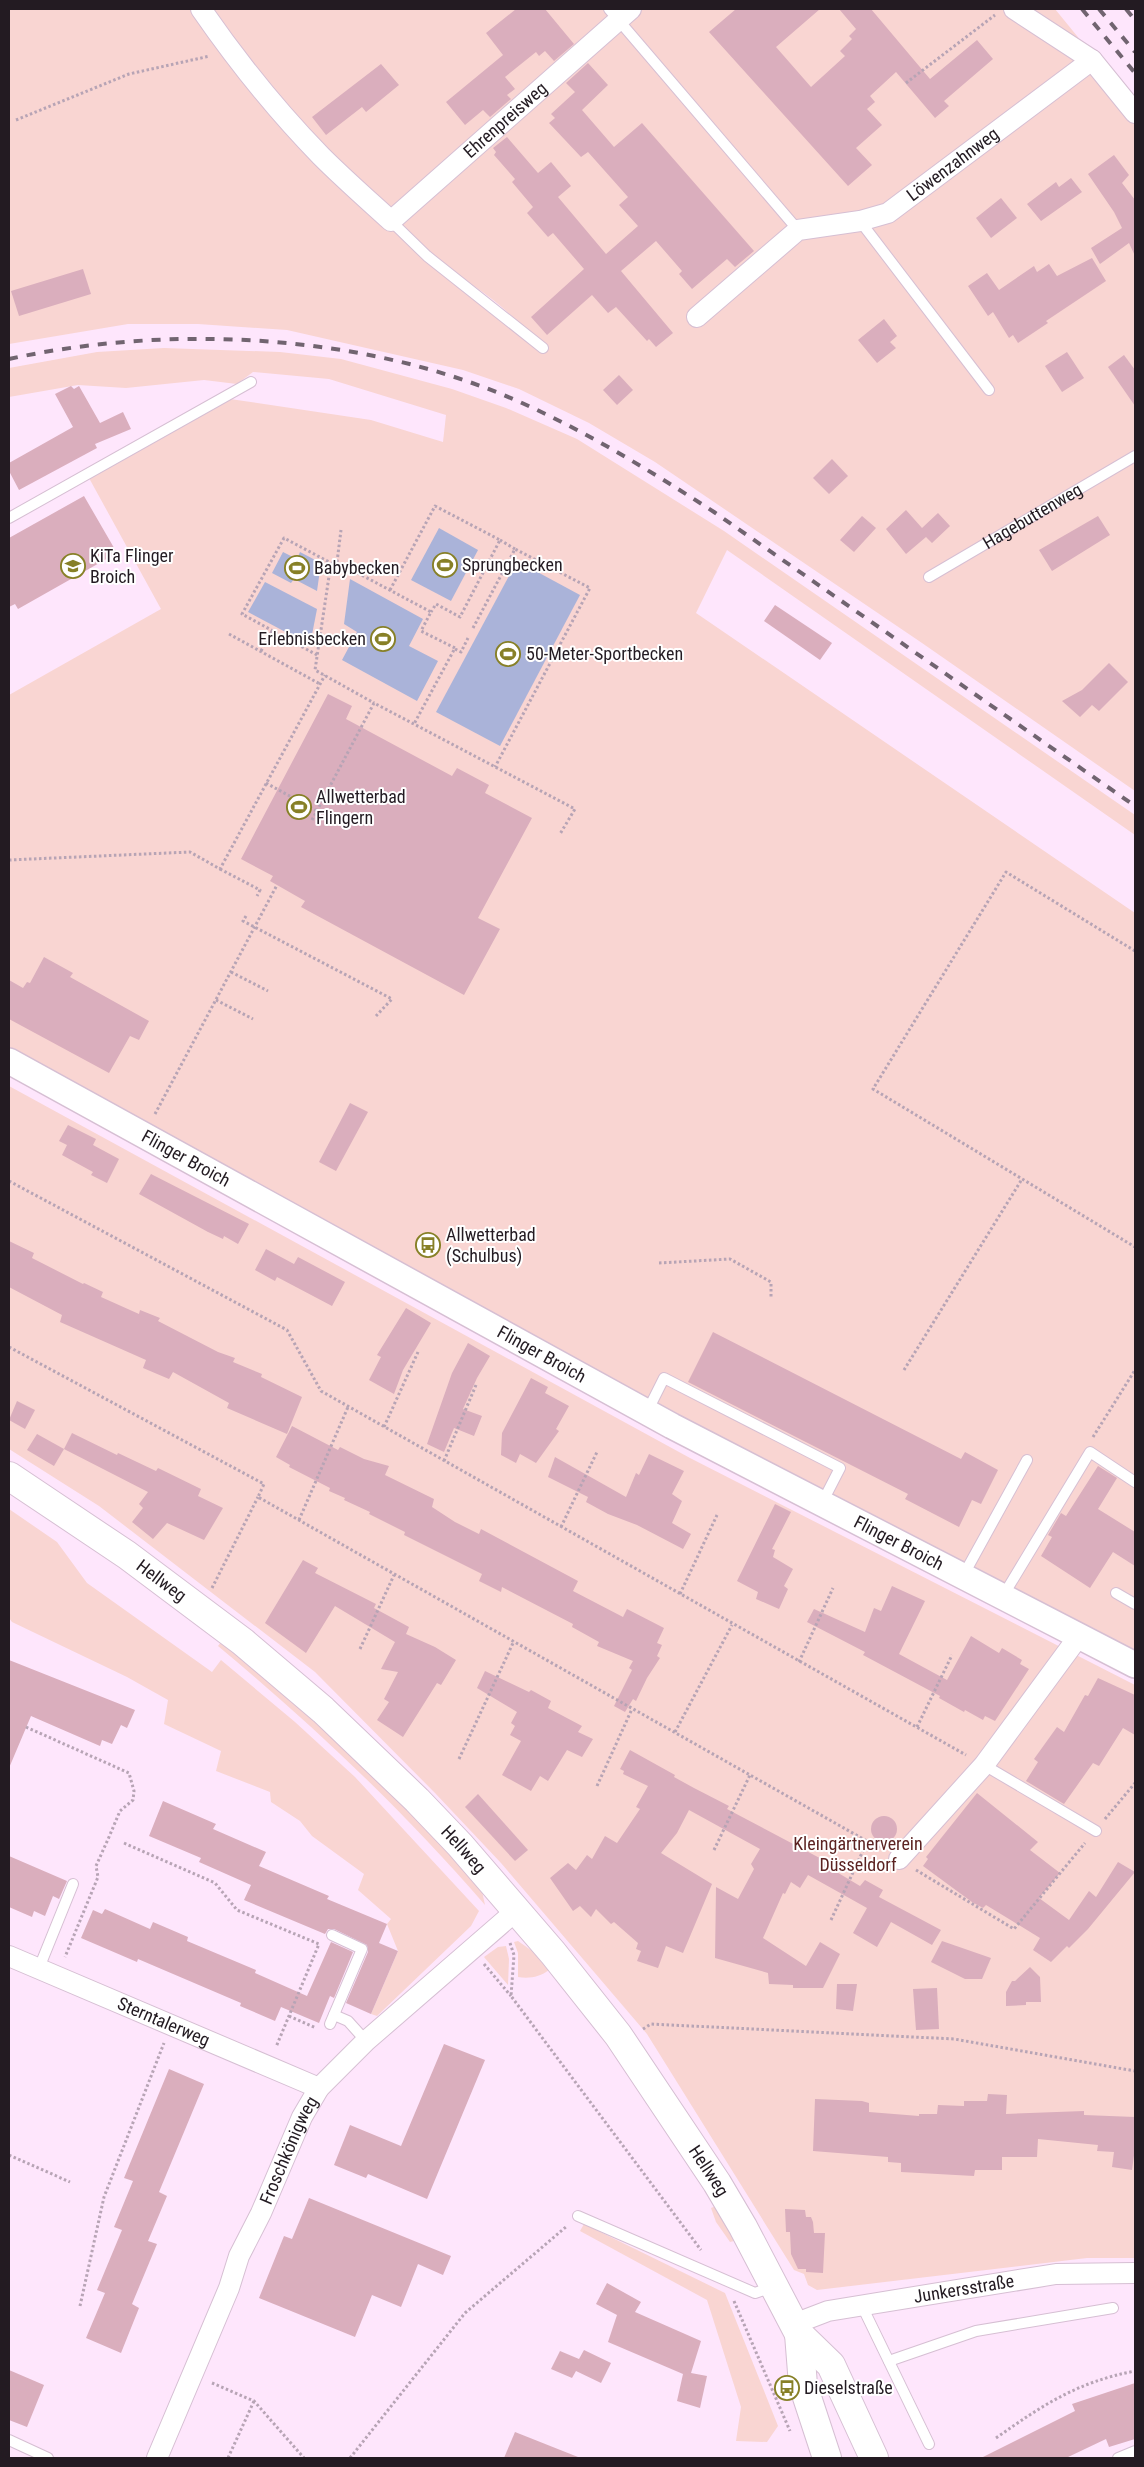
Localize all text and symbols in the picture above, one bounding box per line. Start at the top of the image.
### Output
street label: Ehrenpreisweg [459,77,551,162]
street label: Löwenzahnweg [902,123,1003,205]
street label: Hagebuttenweg [979,478,1086,553]
place label: KiTa Flinger Broich [90,545,174,587]
sports icon: Sprungbecken [432,552,458,578]
school or university icon: KiTa Flinger Broich [60,553,86,579]
place label: Sprungbecken [462,554,563,575]
sports icon: Babybecken [284,555,310,581]
place label: Babybecken [314,557,399,578]
sports icon: Erlebnisbecken [370,626,396,652]
place label: Erlebnisbecken [258,628,366,649]
sports icon: 50-Meter-Sportbecken [495,641,521,667]
place label: 50-Meter-Sportbecken [526,643,683,664]
place label: Allwetterbad Flingern [316,786,406,828]
sports icon: Allwetterbad Flingern [286,794,312,820]
street label: Flinger Broich [138,1125,234,1191]
place label: Allwetterbad (Schulbus) [446,1224,536,1267]
bus stop icon: Allwetterbad (Schulbus) [415,1232,441,1258]
street label: Flinger Broich [494,1321,590,1387]
street label: Flinger Broich [851,1511,947,1574]
street label: Hellweg [133,1555,191,1606]
street label: Hellweg [437,1821,491,1877]
park label: Kleingärtnerverein Düsseldorf [793,1833,923,1875]
street label: Sterntalerweg [114,1992,213,2050]
street label: Froschkönigweg [255,2092,322,2207]
street label: Hellweg [685,2141,734,2200]
street label: Junkersstraße [912,2270,1015,2307]
bus stop icon: Dieselstraße [774,2375,800,2401]
place label: Dieselstraße [804,2377,893,2398]

